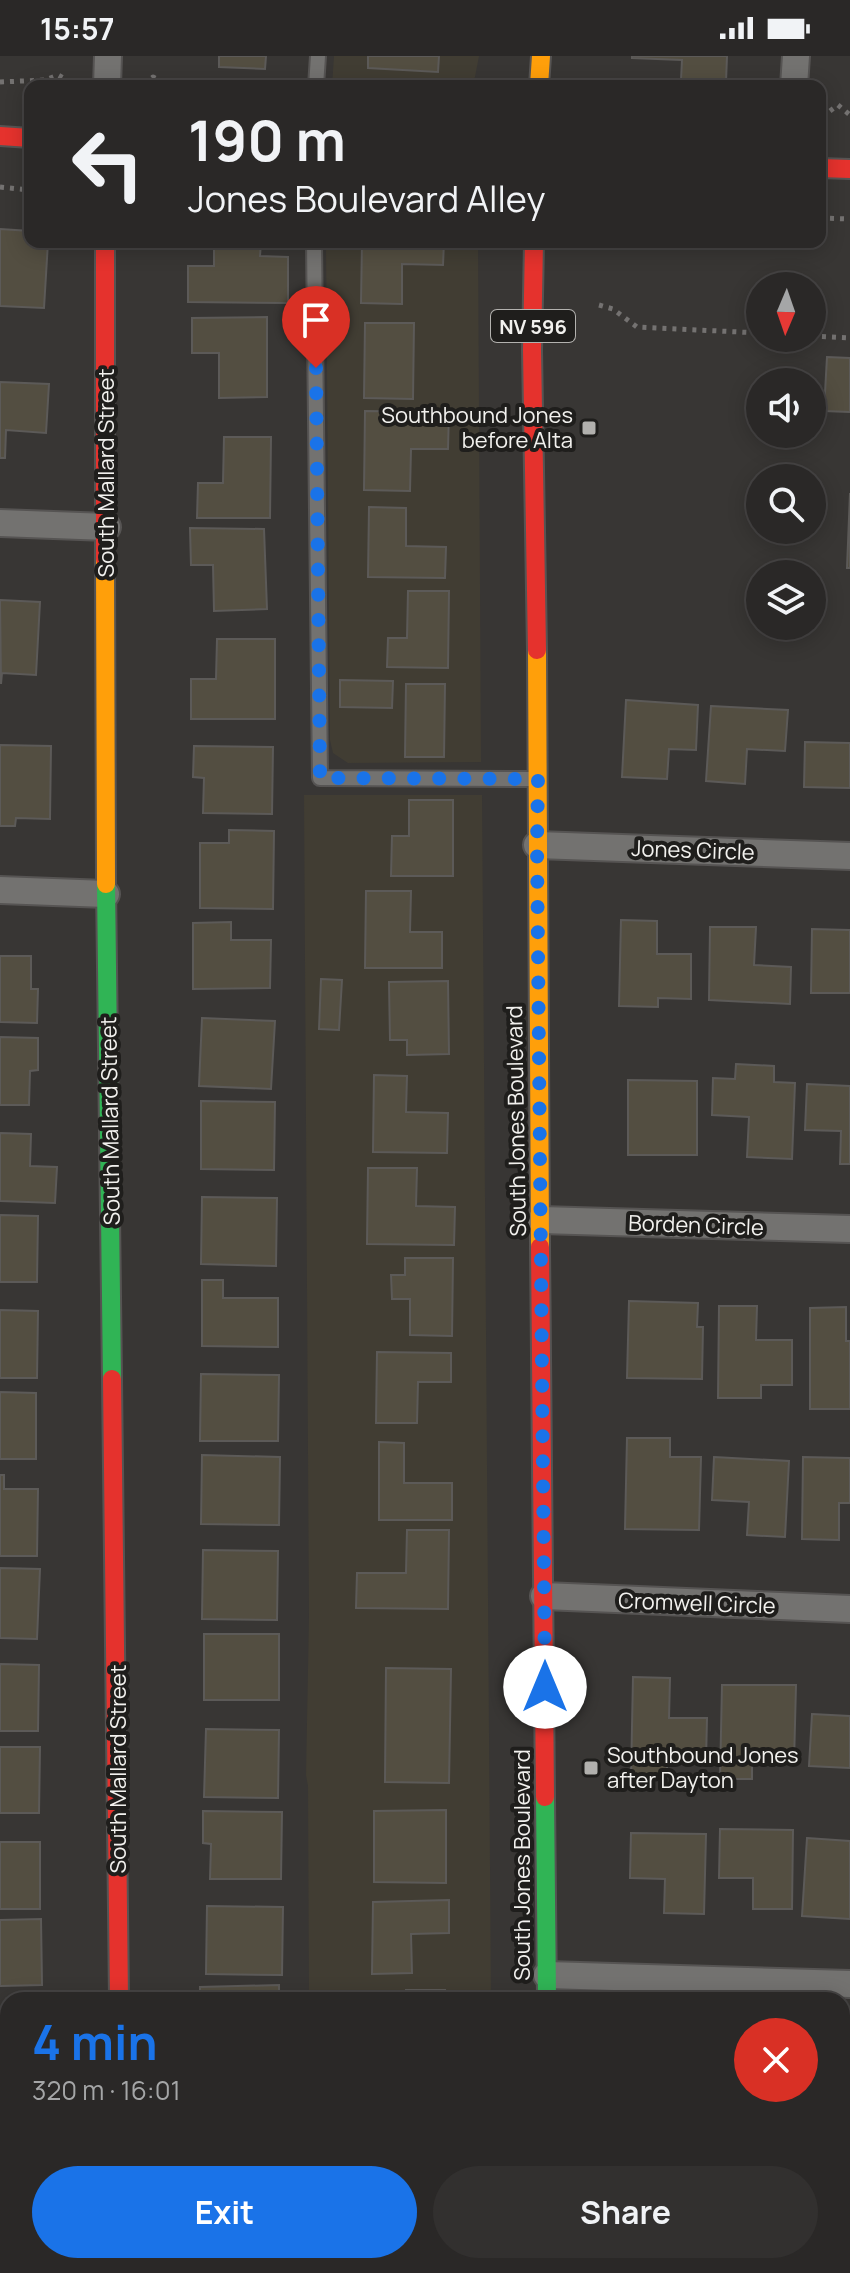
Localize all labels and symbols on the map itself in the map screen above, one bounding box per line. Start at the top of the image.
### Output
north arrow [746,272,826,352]
pin [282,286,350,368]
road number: NV 596 [491,310,575,342]
street label: South Mallard Street [91,368,121,577]
place label: Southbound Jones before Alta [381,400,573,455]
marker: Southbound Jones before Alta [580,419,598,437]
street label: Jones Circle [631,833,755,867]
street label: South Jones Boulevard [499,1005,533,1237]
street label: South Mallard Street [93,1016,127,1226]
street label: Borden Circle [628,1208,764,1242]
street label: Cromwell Circle [618,1585,776,1621]
position arrow [503,1645,587,1729]
street label: South Mallard Street [103,1664,133,1873]
place label: Southbound Jones after Dayton [607,1740,799,1795]
street label: South Jones Boulevard [507,1749,537,1981]
marker: Southbound Jones after Dayton [582,1759,600,1777]

